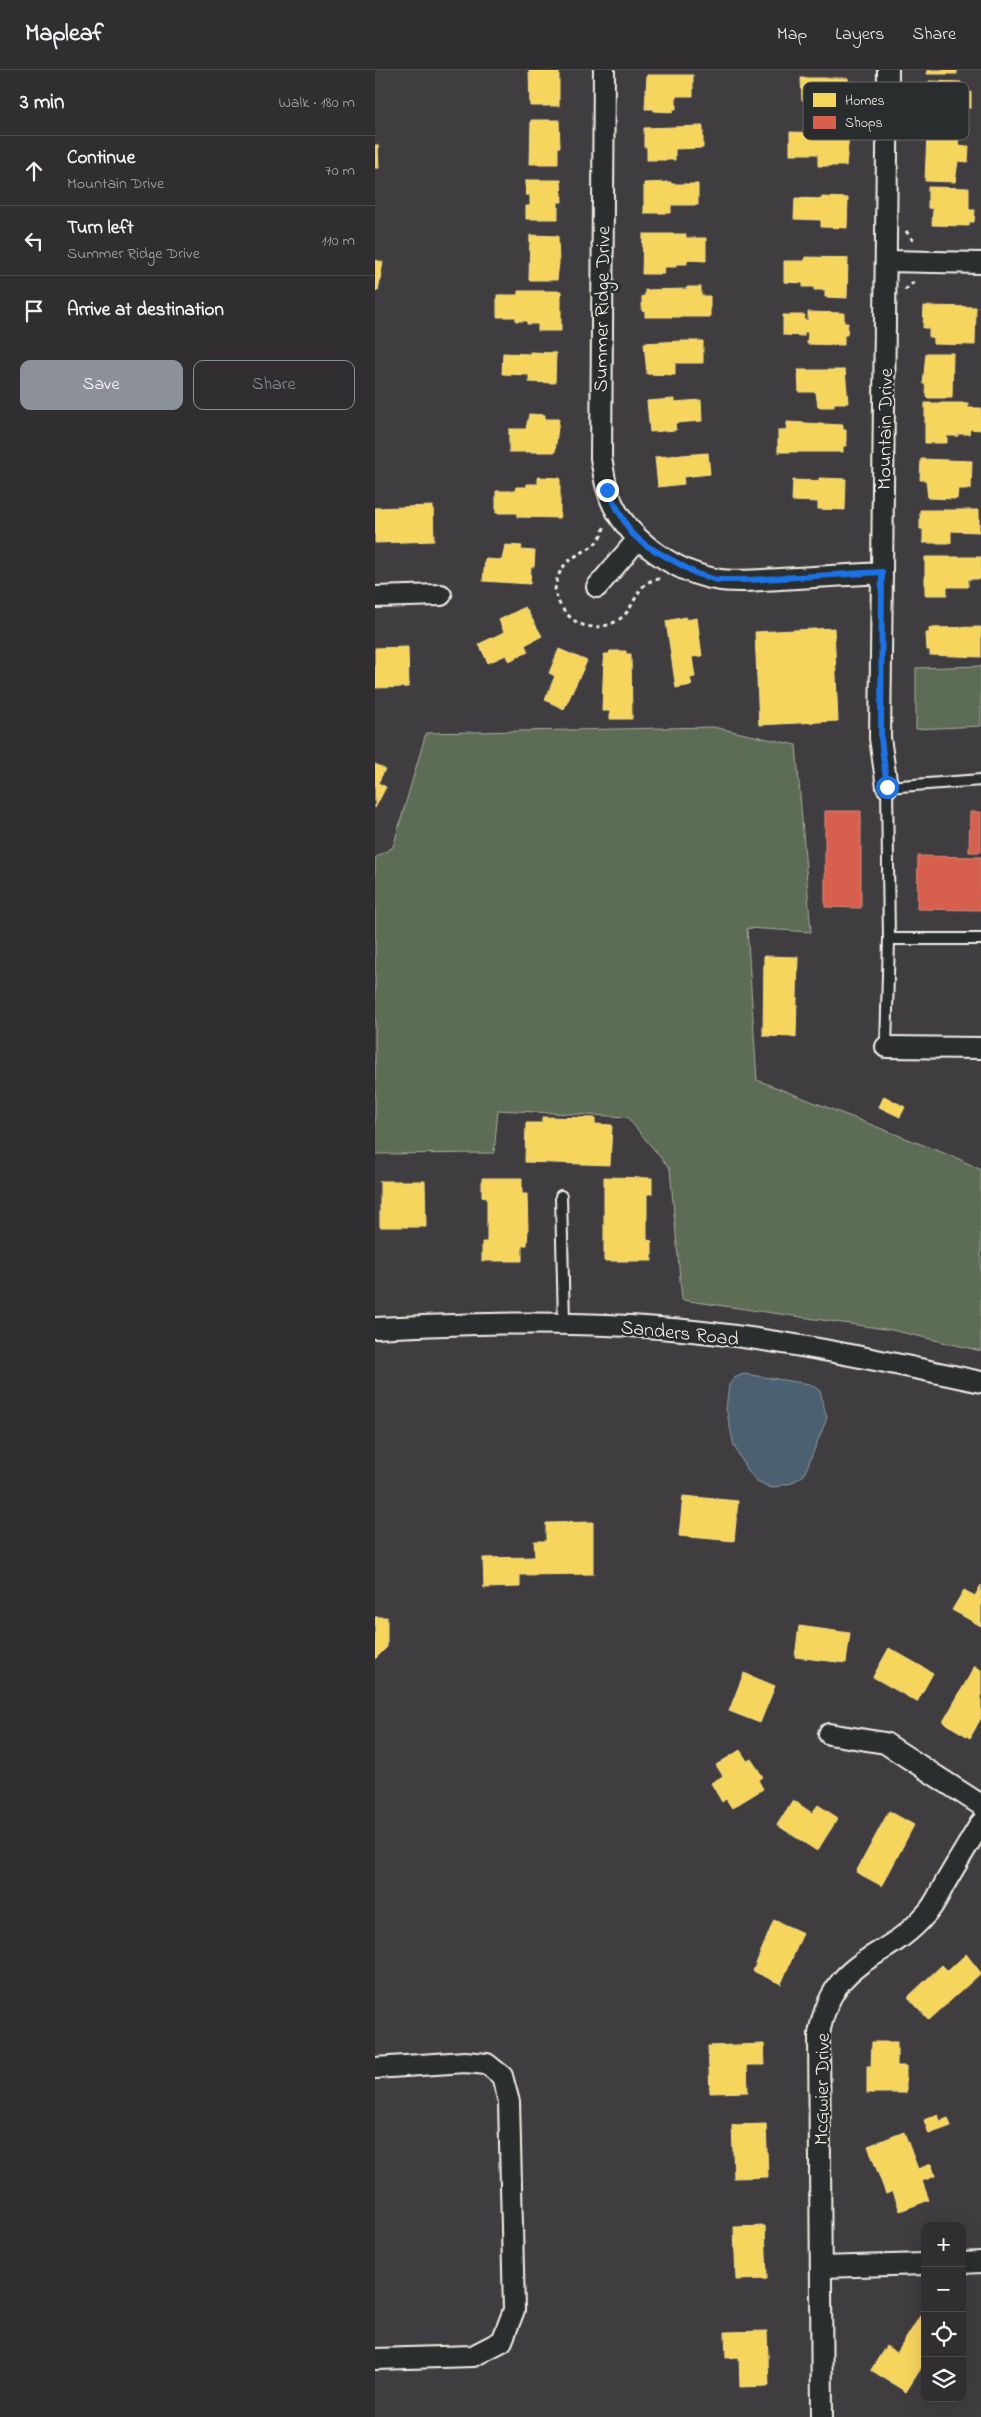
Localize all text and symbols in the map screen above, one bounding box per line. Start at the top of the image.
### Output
text: Mapleaf [25,17,104,52]
text: Map [777,22,807,48]
text: Layers [835,22,885,48]
text: Share [913,22,956,48]
legend [803,82,969,140]
text: 3 min [20,88,64,118]
text: Walk · 180 m [278,91,355,115]
text: Homes [845,91,885,112]
text: Shops [845,113,883,134]
text: Continue [67,145,135,172]
icon: ahead [20,157,48,185]
text: 70 m [325,159,355,183]
text: Mountain Drive [67,172,164,196]
text: Turn left [67,215,134,242]
street label: Summer Ridge Drive [588,226,620,392]
icon: left [20,227,48,255]
text: 110 m [321,229,355,253]
text: Summer Ridge Drive [67,242,200,266]
icon: arrive [20,297,48,325]
text: Arrive at destination [67,297,224,324]
button: Save [20,360,183,410]
button: Share [193,360,355,410]
street label: Mountain Drive [871,368,902,490]
route end [596,479,619,502]
route start [876,776,899,799]
street label: Sanders Road [619,1314,740,1355]
street label: McGwier Drive [808,2033,839,2145]
map controls [921,2222,966,2402]
button: + [921,2222,966,2267]
button: − [921,2267,966,2312]
button: locate [921,2312,966,2357]
button: layers [921,2357,966,2402]

